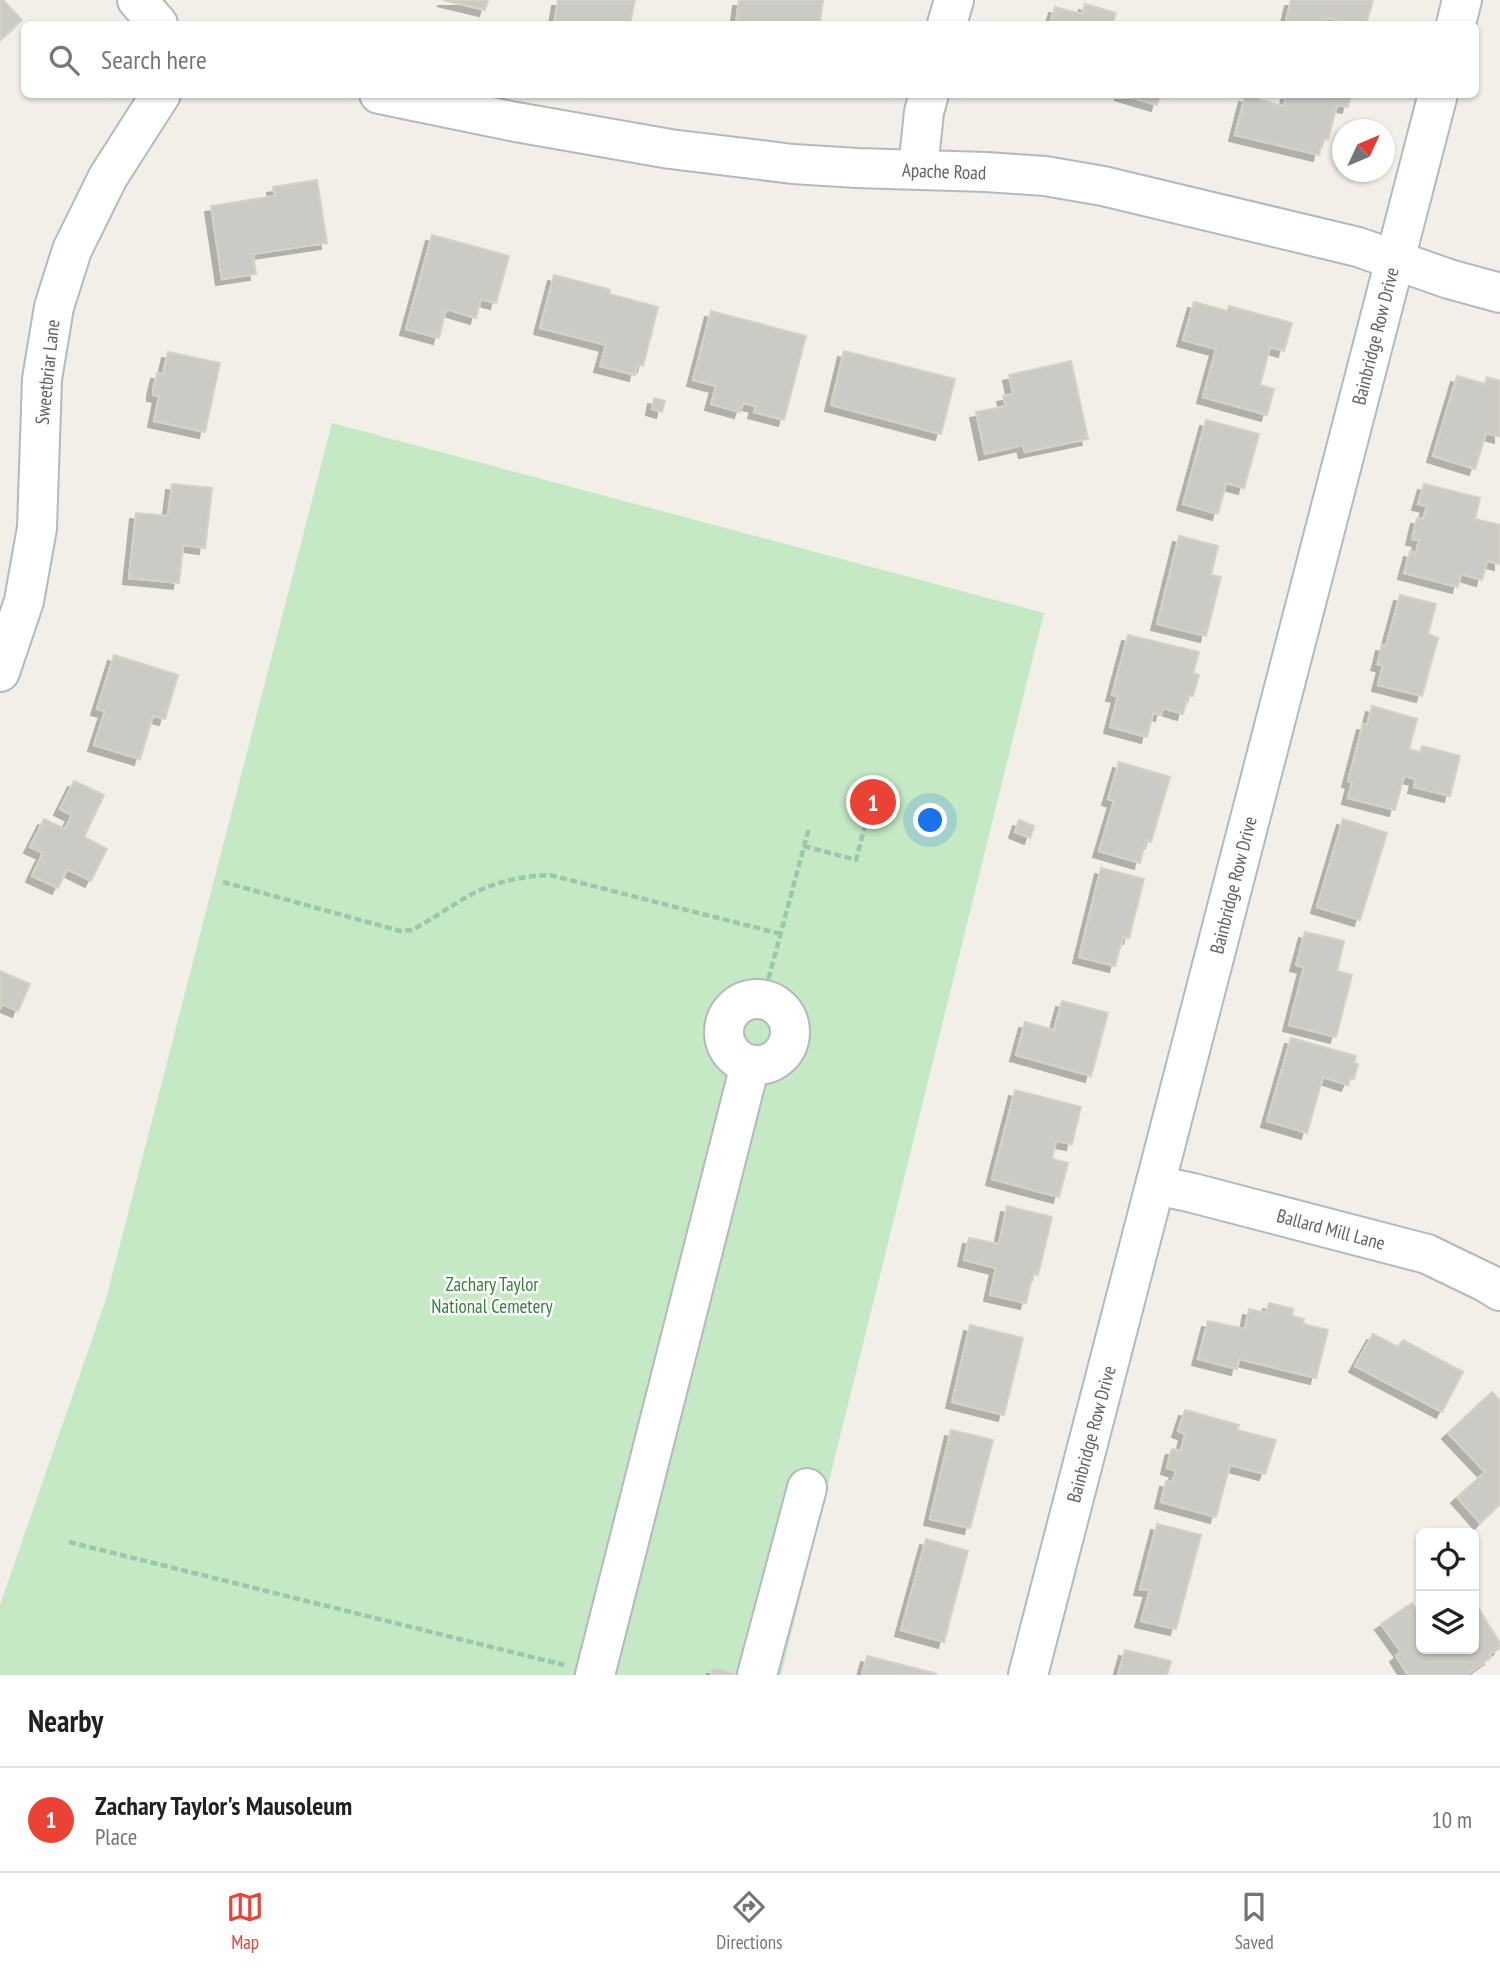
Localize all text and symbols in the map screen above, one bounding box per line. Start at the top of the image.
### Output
search box [21,21,1479,98]
icon: search [45,41,83,79]
text: Search here [101,43,207,76]
north arrow [1332,119,1395,182]
street label: Apache Road [901,158,987,184]
street label: Bainbridge Row Drive [1346,265,1404,407]
street label: Sweetbriar Lane [30,318,64,426]
pin: 1 [850,776,896,828]
your location [913,803,947,837]
street label: Bainbridge Row Drive [1204,814,1262,956]
street label: Ballard Mill Lane [1274,1203,1388,1255]
park label: Zachary Taylor National Cemetery [431,1272,553,1318]
street label: Bainbridge Row Drive [1061,1363,1121,1505]
map controls [1416,1528,1479,1654]
button: locate [1416,1528,1479,1591]
button: layers [1416,1591,1479,1654]
text: Nearby [28,1701,103,1740]
text: Zachary Taylor's Mausoleum [95,1789,352,1822]
text: 1 [46,1805,57,1834]
text: 10 m [1431,1805,1472,1834]
text: Place [95,1822,137,1851]
tab: Map [226,1888,264,1954]
tab: Directions [716,1888,782,1954]
tab: Saved [1235,1888,1274,1954]

